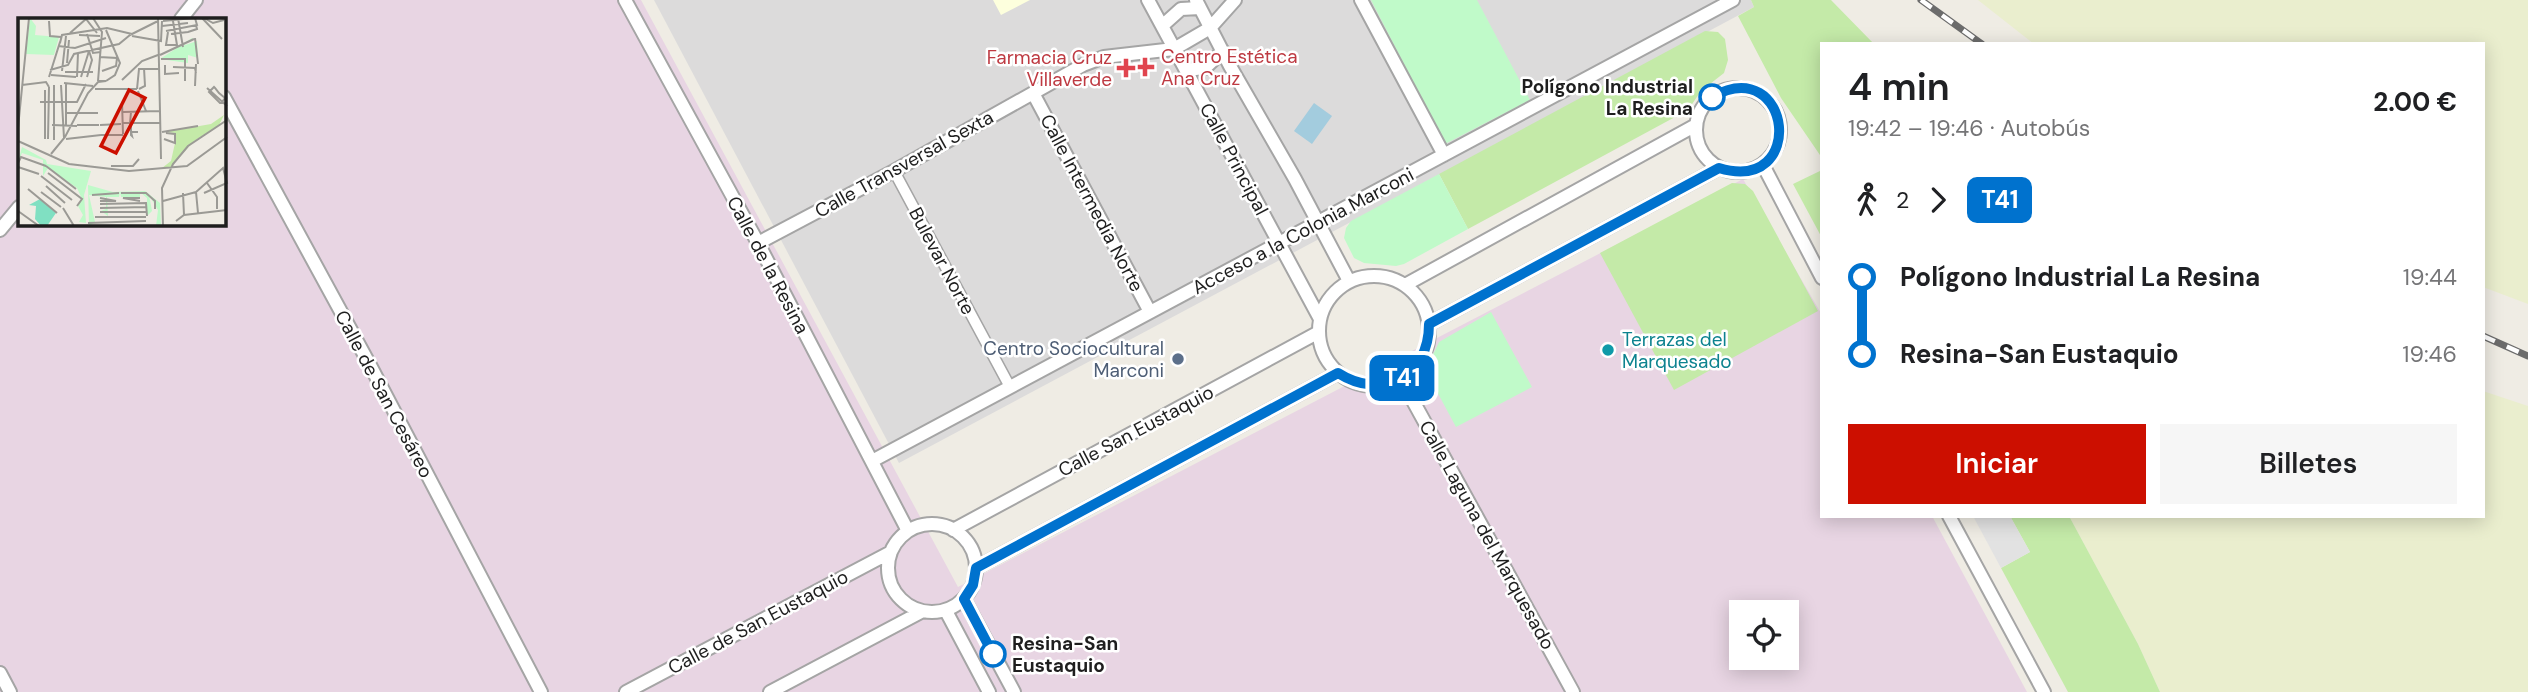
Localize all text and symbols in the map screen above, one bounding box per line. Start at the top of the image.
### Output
inset map [18,18,226,226]
place label: Centro Estética Ana Cruz [1161,44,1297,91]
place label: Farmacia Cruz Villaverde [987,45,1112,92]
marker: Centro Estética Ana Cruz [1135,57,1155,77]
marker: Farmacia Cruz Villaverde [1118,60,1134,76]
text: 4 min [1848,62,1950,112]
place label: Polígono Industrial La Resina [1521,74,1693,121]
marker: Polígono Industrial La Resina [1699,84,1725,110]
text: 2.00 € [2373,85,2457,119]
street label: Calle Principal [1194,99,1274,219]
street label: Calle Transversal Sexta [810,105,998,223]
street label: Calle Intermedia Norte [1035,110,1149,296]
text: 19:42 – 19:46 · Autobús [1848,113,2090,143]
street label: Acceso a la Colonia Marconi [1188,162,1418,300]
icon: walk [1848,181,1886,219]
icon: forward [1919,181,1957,219]
text: T41 [1981,184,2018,215]
text: 2 [1896,185,1909,215]
street label: Calle de la Resina [721,192,815,338]
street label: Bulevar Norte [903,203,981,319]
text: Polígono Industrial La Resina [1900,260,2260,294]
text: 19:44 [2403,262,2457,292]
street label: Calle de San Cesáreo [329,306,439,482]
place label: Terrazas del Marquesado [1622,327,1732,374]
place label: Centro Sociocultural Marconi [983,336,1164,383]
text: Resina-San Eustaquio [1900,337,2179,371]
text: 19:46 [2402,339,2457,369]
marker: Terrazas del Marquesado [1600,342,1616,358]
marker: Centro Sociocultural Marconi [1170,351,1186,367]
line badge: T41 [1362,355,1442,401]
text: T41 [1383,362,1421,393]
street label: Calle San Eustaquio [1054,379,1218,483]
street label: Calle Laguna del Marquesado [1414,416,1560,654]
button: Iniciar [1848,424,2146,504]
button: Billetes [2160,424,2457,504]
street label: Calle de San Eustaquio [664,564,852,680]
map controls [1729,600,1799,670]
button: locate [1729,600,1799,670]
place label: Resina-San Eustaquio [1012,631,1118,678]
marker: Resina-San Eustaquio [980,641,1006,667]

